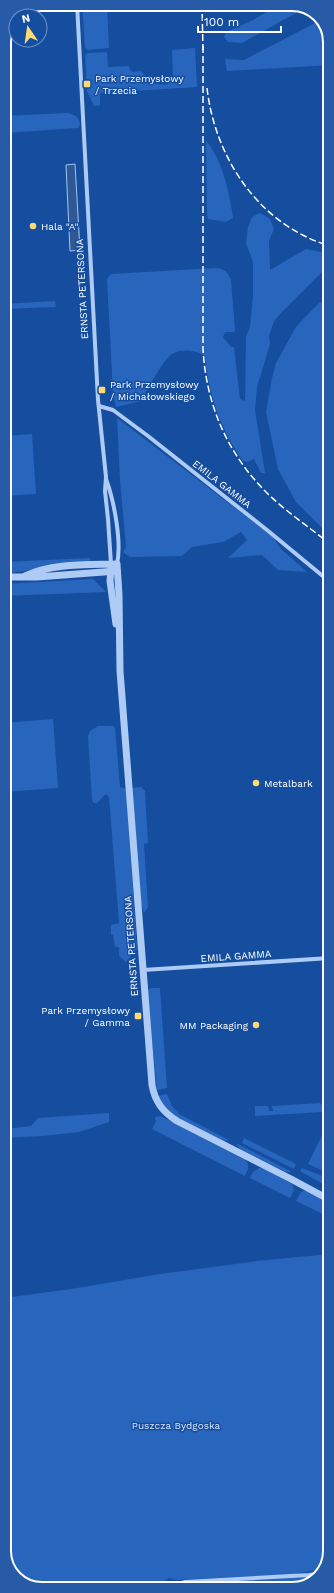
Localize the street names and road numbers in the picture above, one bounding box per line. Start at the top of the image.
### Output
street label: ERNSTA PETERSONA [74,238,90,340]
street label: EMILA GAMMA [191,458,254,510]
street label: ERNSTA PETERSONA [122,895,140,997]
street label: EMILA GAMMA [200,948,272,964]

